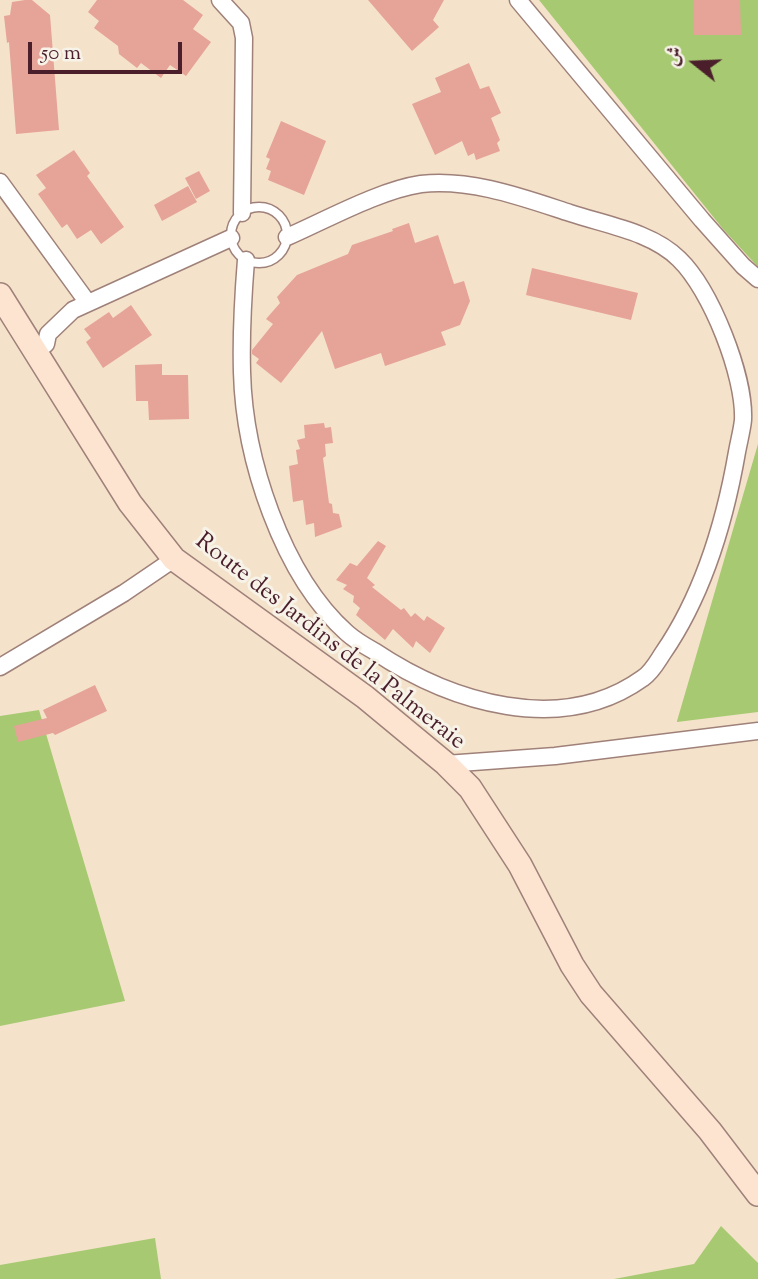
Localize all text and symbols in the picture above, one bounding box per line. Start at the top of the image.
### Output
scale bar [32,28,186,72]
north arrow [660,28,730,98]
text: 50 m [41,39,81,69]
text: ش [659,43,690,70]
street label: Route des Jardins de la Palmeraie [188,529,470,757]

